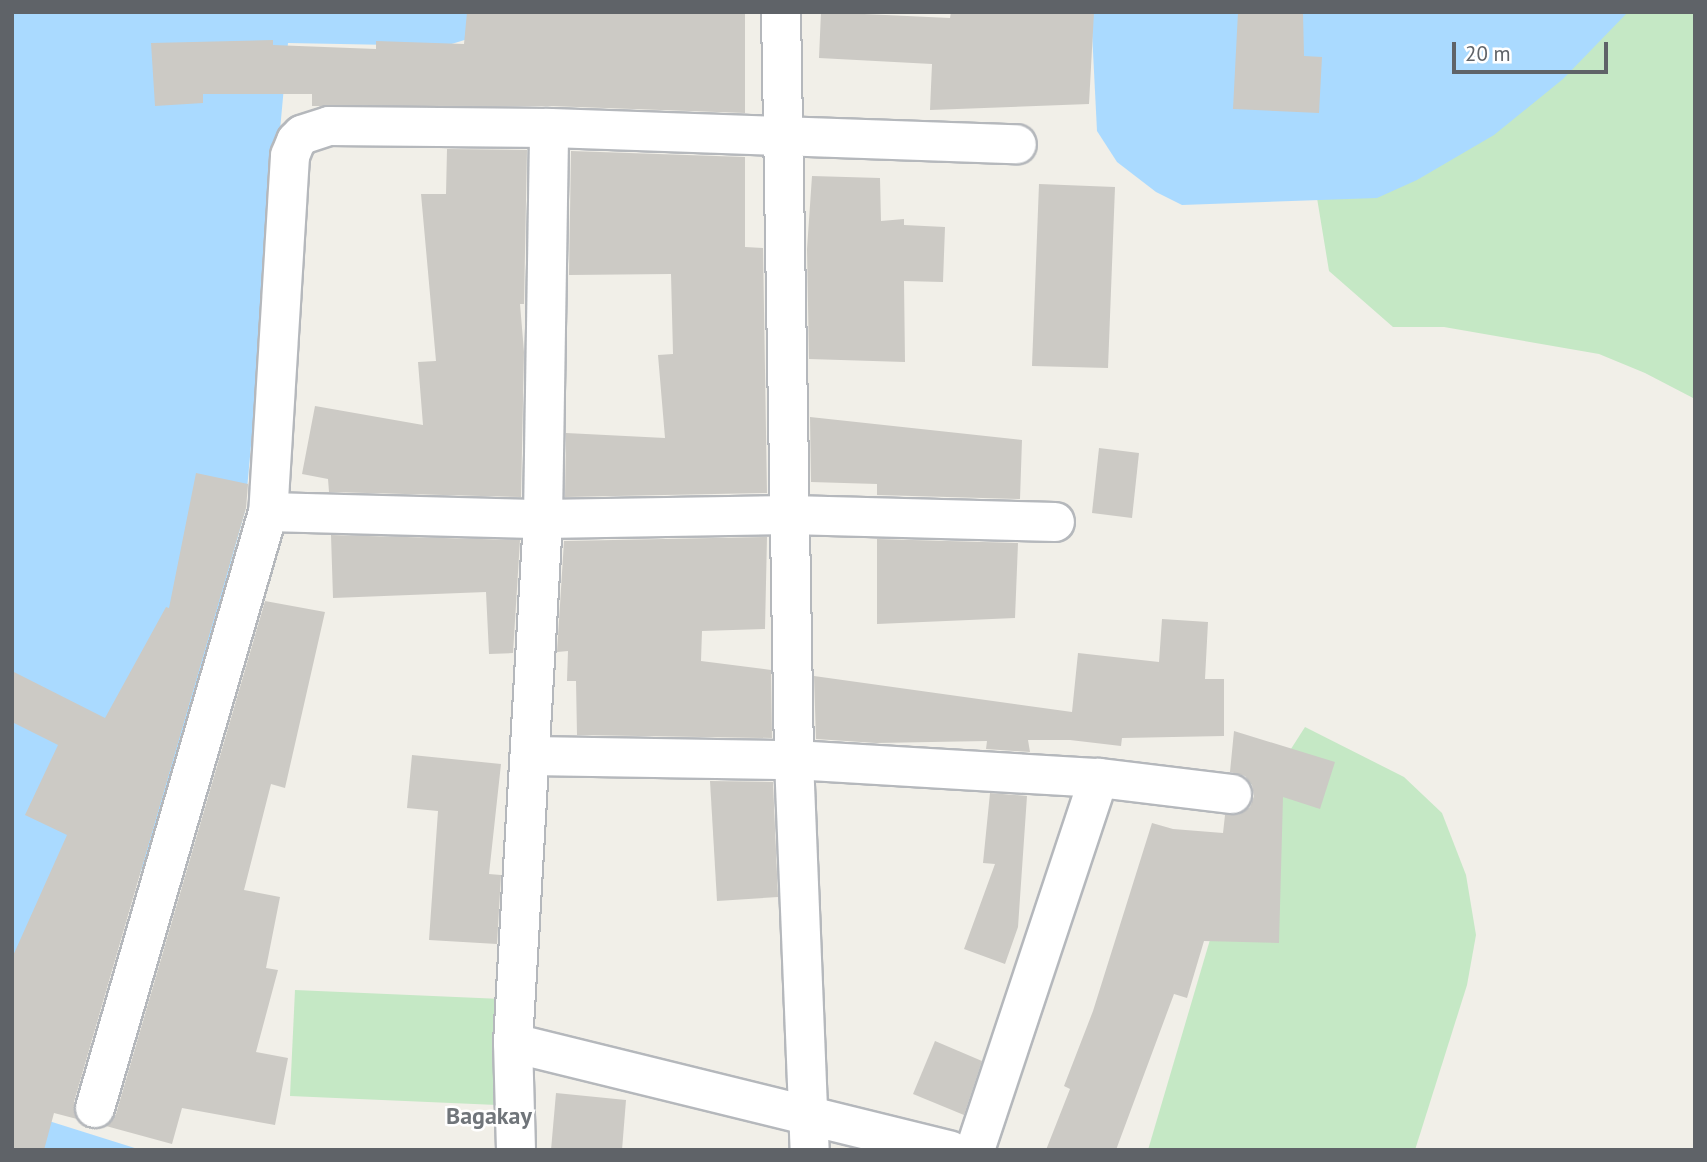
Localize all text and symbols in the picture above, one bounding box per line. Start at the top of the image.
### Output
scale bar [1455,28,1611,72]
text: 20 m [1465,40,1511,67]
district label: Bagakay [446,1102,532,1130]

